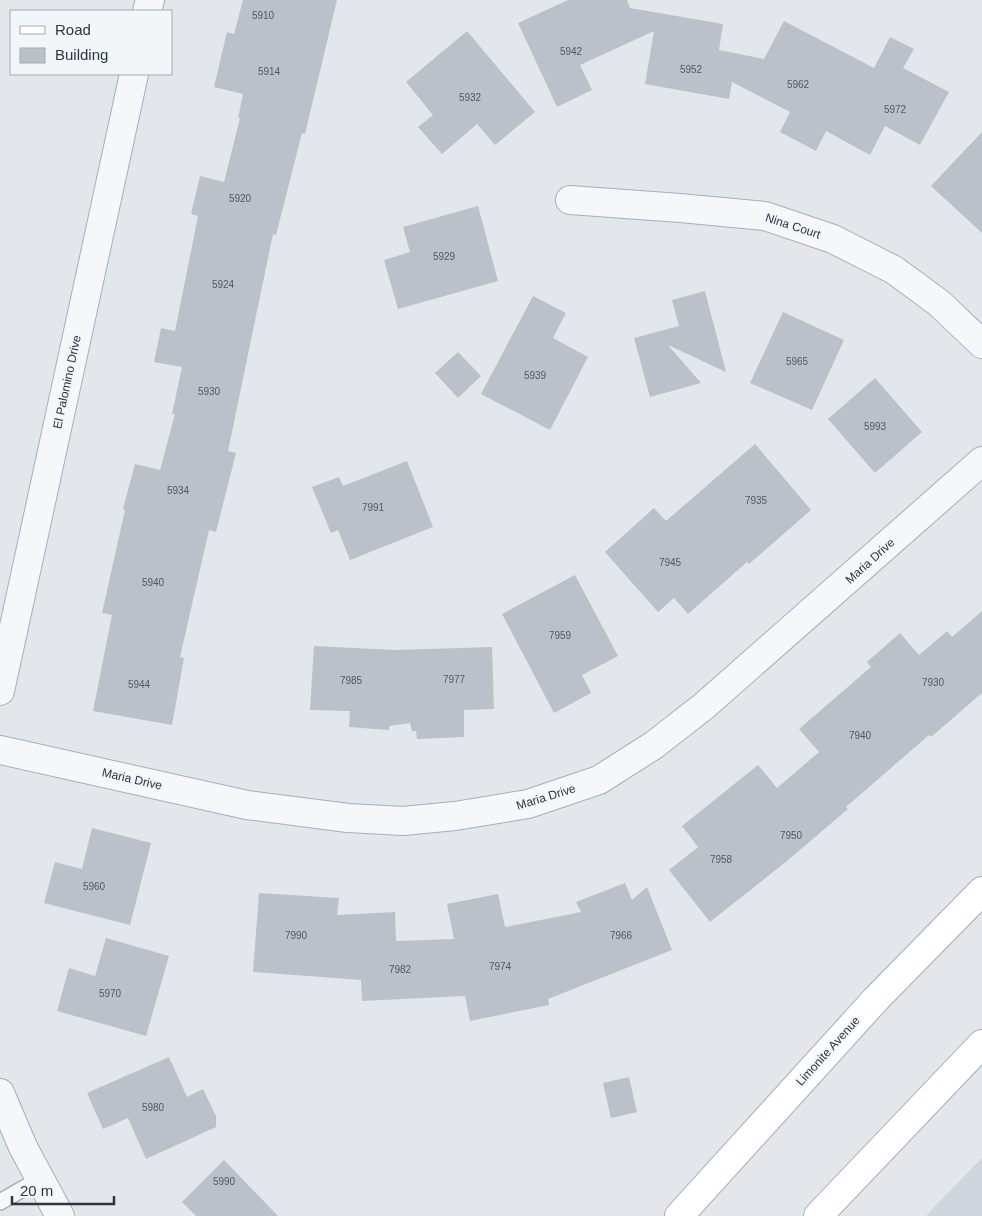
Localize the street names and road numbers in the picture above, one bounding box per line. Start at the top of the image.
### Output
street label: Nina Court [764,210,823,242]
street label: El Palomino Drive [50,334,84,430]
street label: Maria Drive [843,535,898,587]
street label: Maria Drive [101,765,164,793]
street label: Maria Drive [515,781,578,813]
street label: Limonite Avenue [793,1013,863,1089]

